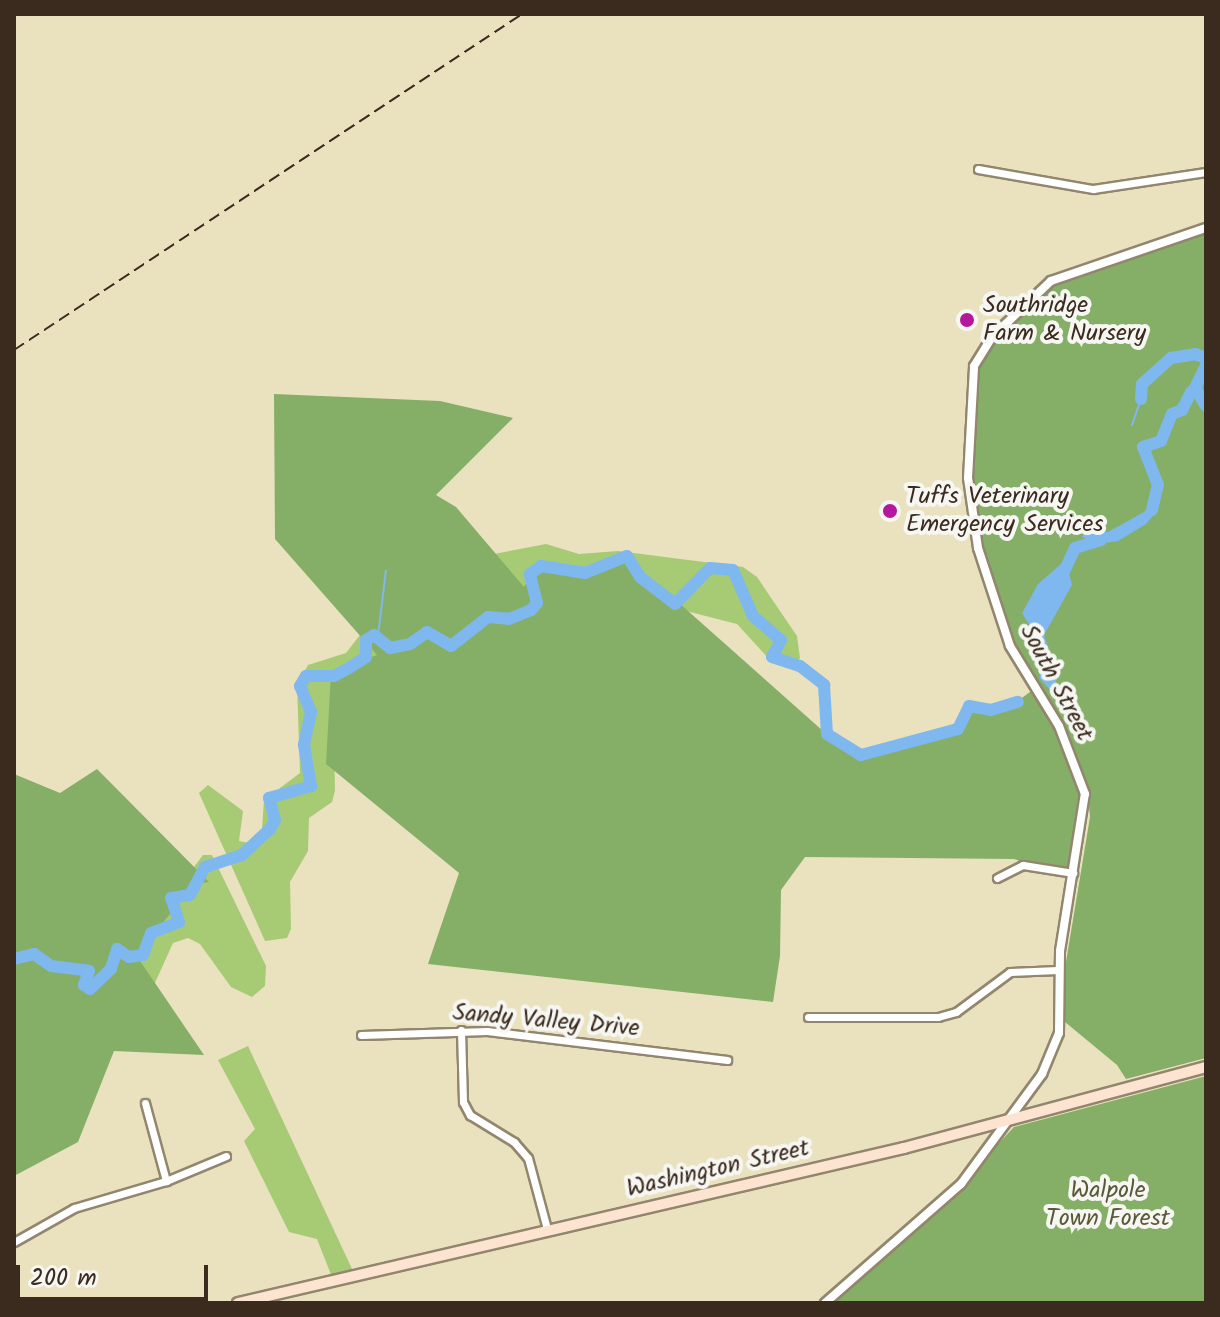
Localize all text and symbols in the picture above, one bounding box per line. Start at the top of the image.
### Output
place label: Southridge Farm & Nursery [983,292,1146,348]
marker: Southridge Farm & Nursery [958,311,976,329]
place label: Tuffs Veterinary Emergency Services [906,483,1103,539]
marker: Tuffs Veterinary Emergency Services [881,502,899,520]
street label: South Street [1013,620,1099,746]
street label: Sandy Valley Drive [452,998,640,1044]
street label: Washington Street [624,1134,812,1204]
park label: Walpole Town Forest [1046,1177,1170,1233]
scale bar [20,1249,212,1299]
text: 200 m [30,1259,97,1298]

